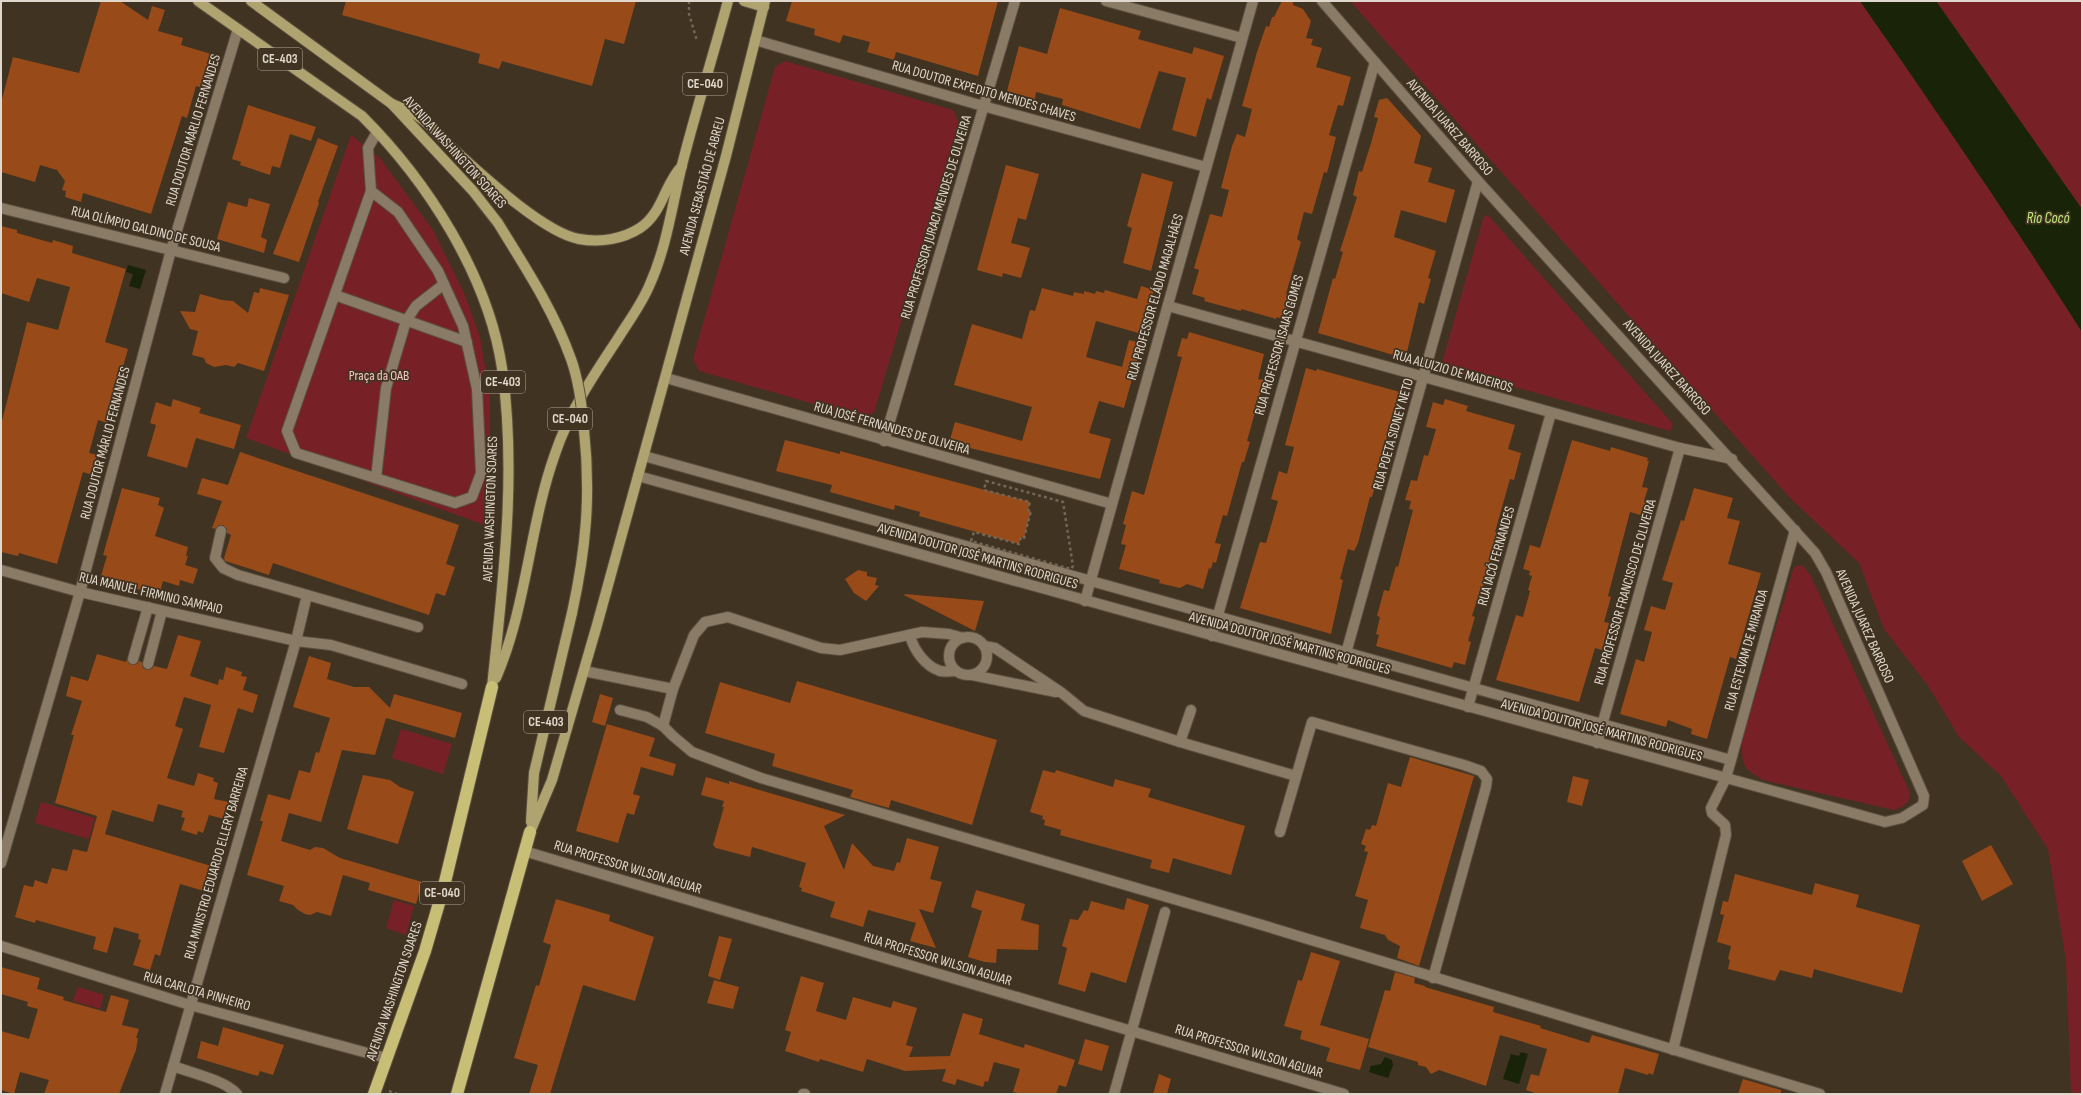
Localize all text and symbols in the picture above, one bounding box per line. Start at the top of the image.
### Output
road number: CE-403 [258,48,302,70]
street label: RUA DOUTOR MÁRLIO FERNANDES [162,52,224,208]
street label: RUA DOUTOR EXPEDITO MENDES CHAVES [890,57,1078,125]
road number: CE-040 [683,73,727,95]
street label: AVENIDA JUAREZ BARROSO [1403,74,1497,179]
street label: AVENIDA WASHINGTON SOARES [399,91,510,212]
street label: RUA PROFESSOR JURACI MENDES DE OLIVEIRA [897,112,975,321]
street label: AVENIDA SEBASTIÃO DE ABREU [675,115,729,258]
street label: RUA OLÍMPIO GALDINO DE SOUSA [70,202,223,256]
water label: Rio Cocó [2026,209,2070,228]
street label: RUA PROFESSOR ELÁDIO MAGALHÃES [1123,212,1187,382]
street label: RUA PROFESSOR ISAIAS GOMES [1251,273,1307,417]
street label: AVENIDA JUAREZ BARROSO [1619,315,1715,419]
street label: RUA ALUIZIO DE MADEIROS [1391,346,1515,396]
street label: RUA DOUTOR MÁRLIO FERNANDES [76,365,134,521]
park label: Praça da OAB [349,367,409,384]
road number: CE-403 [481,371,525,393]
street label: RUA POETA SIDNEY NETO [1369,376,1417,492]
street label: RUA JOSÉ FERNANDES DE OLIVEIRA [812,398,973,459]
road number: CE-040 [548,408,592,430]
street label: AVENIDA WASHINGTON SOARES [479,436,501,583]
street label: RUA PROFESSOR FRANCISCO DE OLIVEIRA [1590,496,1660,687]
street label: RUA IACÓ FERNANDES [1474,504,1518,608]
street label: AVENIDA DOUTOR JOSÉ MARTINS RODRIGUES [875,519,1080,593]
street label: AVENIDA JUAREZ BARROSO [1832,565,1898,686]
street label: RUA MANUEL FIRMINO SAMPAIO [78,568,225,618]
street label: RUA ESTEVAM DE MIRANDA [1721,587,1772,713]
street label: AVENIDA DOUTOR JOSÉ MARTINS RODRIGUES [1187,608,1392,678]
street label: AVENIDA DOUTOR JOSÉ MARTINS RODRIGUES [1499,695,1704,765]
road number: CE-403 [524,711,568,733]
street label: RUA MINISTRO EDUARDO ELLERY BARREIRA [180,764,252,961]
street label: RUA PROFESSOR WILSON AGUIAR [552,836,704,898]
road number: CE-040 [420,882,464,904]
street label: AVENIDA WASHINGTON SOARES [362,919,426,1064]
street label: RUA PROFESSOR WILSON AGUIAR [862,928,1014,990]
street label: RUA CARLOTA PINHEIRO [142,968,253,1014]
street label: RUA PROFESSOR WILSON AGUIAR [1173,1020,1325,1082]

